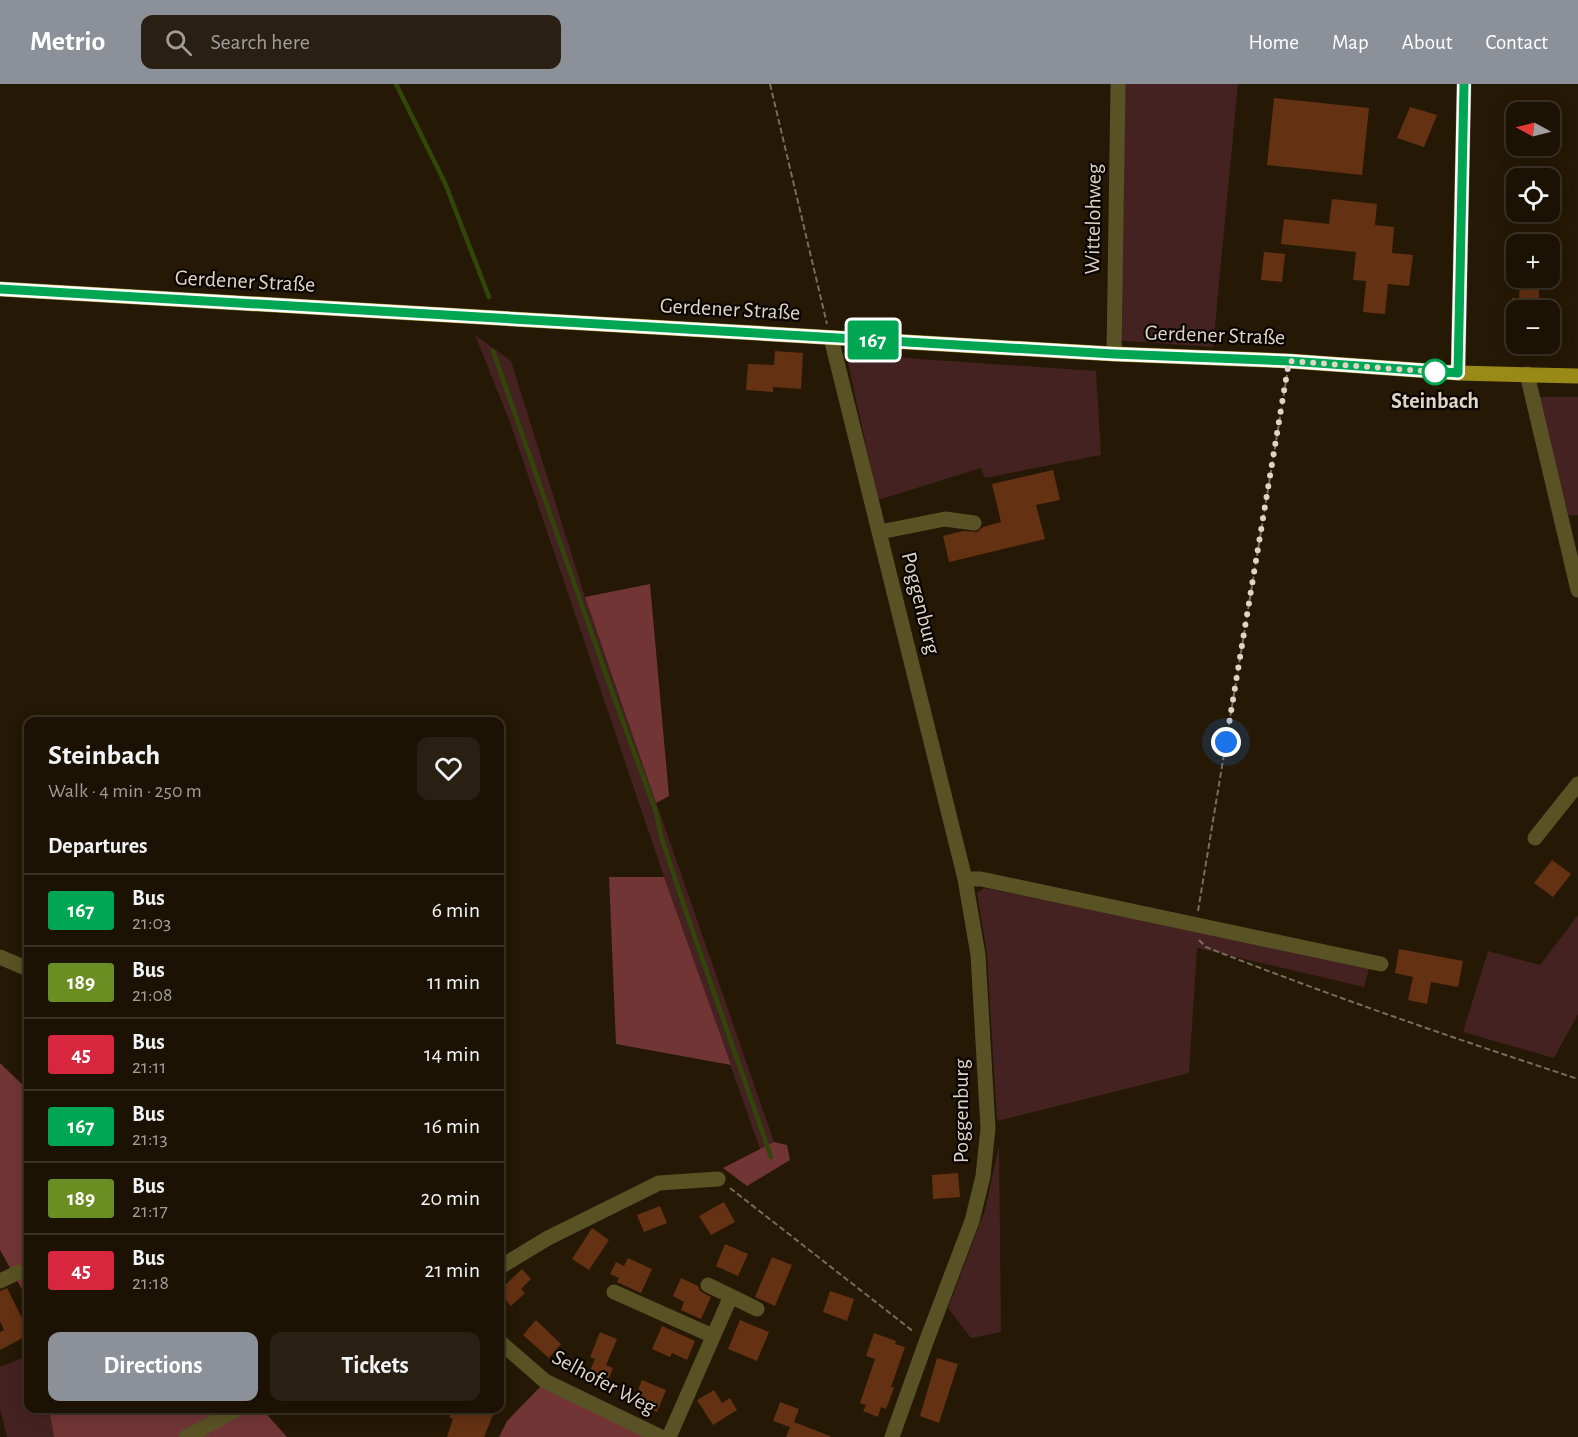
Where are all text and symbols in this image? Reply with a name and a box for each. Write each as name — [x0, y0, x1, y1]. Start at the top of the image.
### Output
search box — [141, 15, 561, 69]
icon: search — [162, 26, 195, 59]
text: Metrio — [30, 28, 105, 56]
text: Search here — [210, 31, 310, 53]
text: Home — [1248, 32, 1299, 53]
text: Map — [1332, 32, 1369, 53]
text: About — [1402, 32, 1452, 53]
text: Contact — [1485, 32, 1548, 53]
north arrow — [1506, 102, 1560, 156]
map controls — [1506, 102, 1560, 354]
street label: Wittelohweg — [1081, 163, 1105, 275]
button: locate — [1506, 168, 1560, 222]
button: + — [1506, 234, 1560, 288]
street label: Gerdener Straße — [174, 266, 316, 296]
street label: Gerdener Straße — [659, 294, 801, 324]
button: − — [1506, 300, 1560, 354]
line badge: 167 — [838, 320, 908, 360]
street label: Gerdener Straße — [1144, 322, 1286, 348]
text: 167 — [860, 330, 886, 351]
marker: Steinbach — [1422, 359, 1448, 385]
place label: Steinbach — [1391, 390, 1479, 412]
street label: Poggenburg — [898, 550, 944, 657]
your location — [1211, 727, 1241, 757]
button: heart — [417, 737, 480, 800]
text: Steinbach — [48, 742, 160, 770]
text: Walk · 4 min · 250 m — [48, 781, 202, 801]
text: Departures — [48, 835, 148, 857]
text: Bus — [132, 887, 165, 909]
text: 6 min — [432, 899, 480, 921]
text: 167 — [68, 900, 94, 921]
text: 21:03 — [132, 913, 171, 933]
text: Bus — [132, 959, 165, 981]
text: 11 min — [427, 971, 480, 993]
text: 189 — [67, 972, 95, 993]
text: 21:08 — [132, 985, 173, 1005]
text: Bus — [132, 1031, 165, 1053]
text: 14 min — [424, 1043, 480, 1065]
text: 45 — [71, 1044, 91, 1065]
text: 21:11 — [132, 1057, 166, 1077]
street label: Poggenburg — [950, 1059, 972, 1163]
text: Bus — [132, 1103, 165, 1125]
text: 16 min — [424, 1115, 480, 1137]
text: 167 — [68, 1116, 94, 1137]
text: 21:13 — [132, 1129, 168, 1149]
text: Bus — [132, 1175, 165, 1197]
text: 20 min — [420, 1187, 480, 1209]
text: 189 — [67, 1188, 95, 1209]
text: 21:17 — [132, 1201, 168, 1221]
text: Bus — [132, 1247, 165, 1269]
text: 21 min — [425, 1259, 480, 1281]
text: 45 — [71, 1260, 91, 1281]
text: 21:18 — [132, 1273, 169, 1293]
button: Directions — [48, 1332, 258, 1401]
button: Tickets — [270, 1332, 480, 1401]
street label: Selhofer Weg — [549, 1346, 660, 1419]

